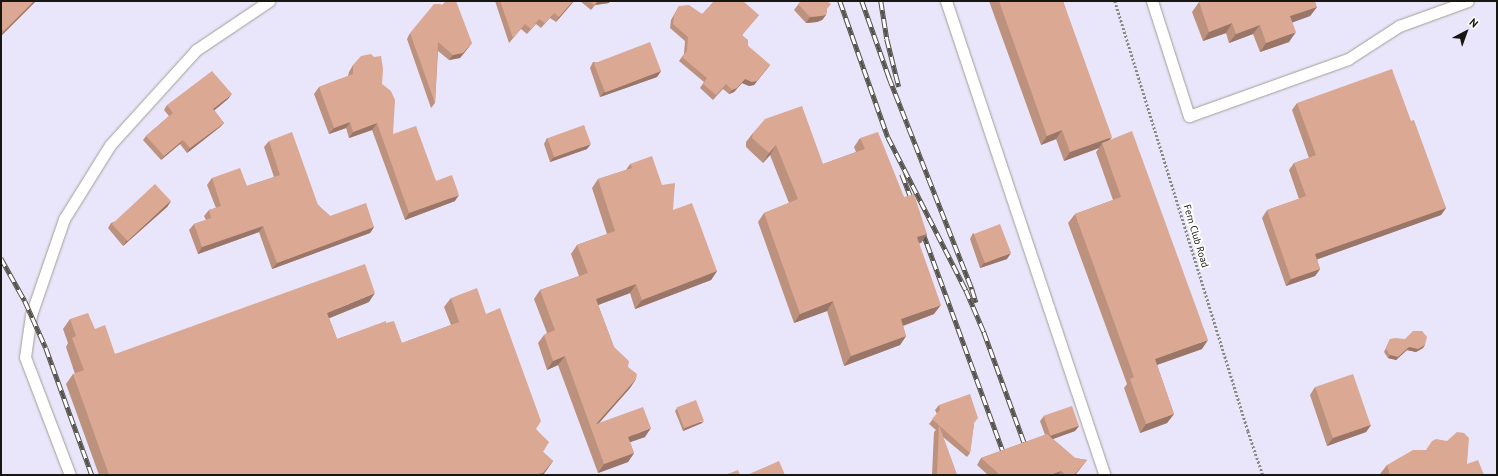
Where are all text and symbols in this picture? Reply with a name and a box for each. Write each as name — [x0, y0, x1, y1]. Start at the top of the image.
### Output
north arrow — [1446, 12, 1486, 52]
text: N — [1467, 15, 1481, 31]
street label: Fern Club Road — [1181, 203, 1211, 269]

